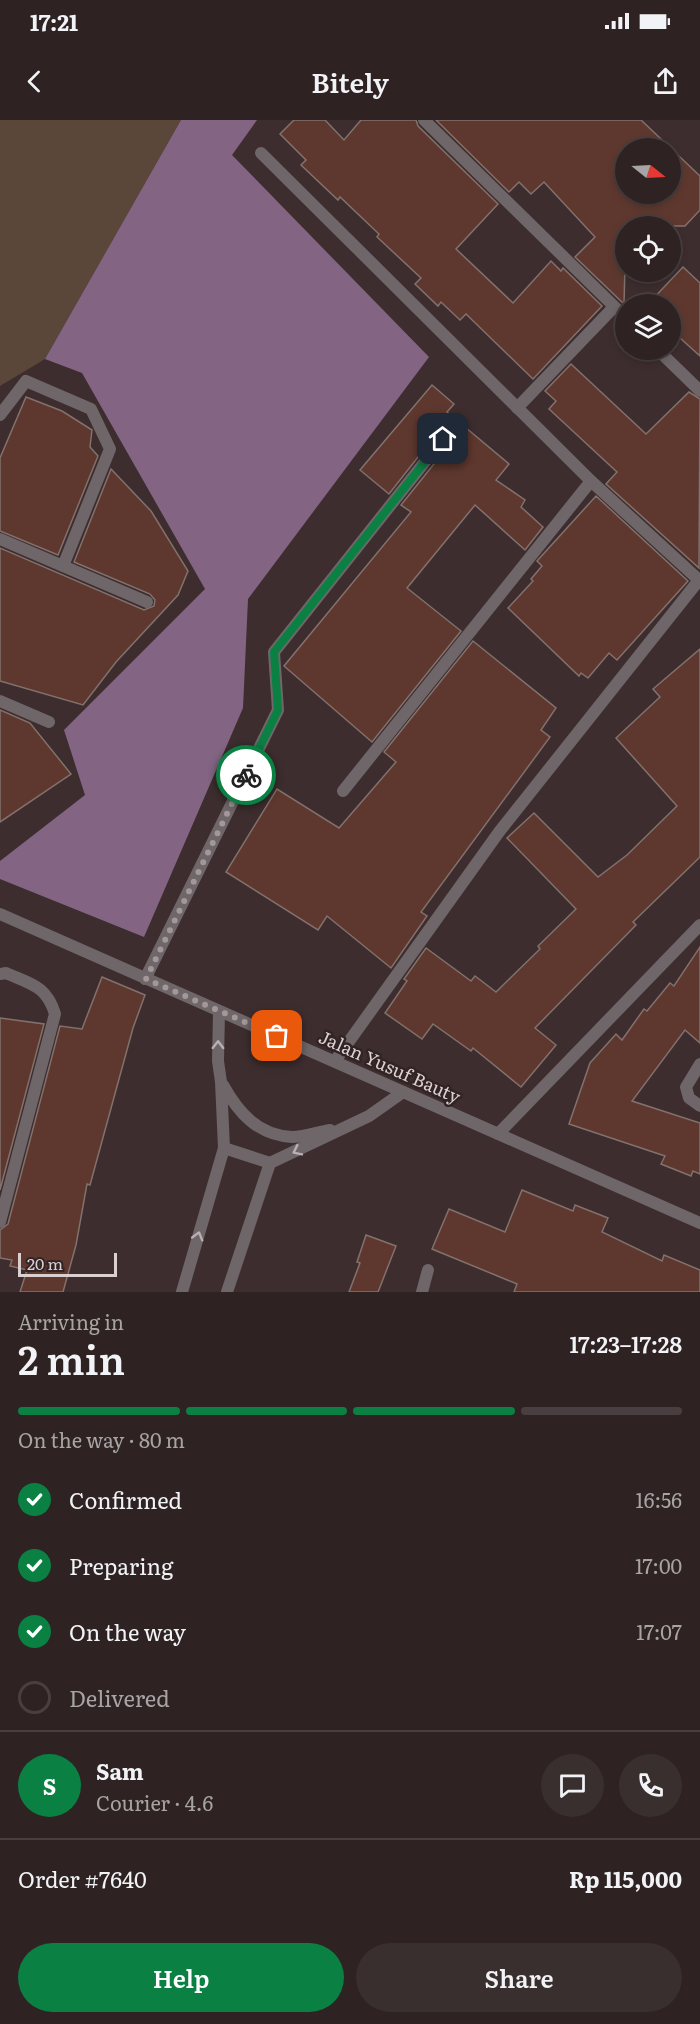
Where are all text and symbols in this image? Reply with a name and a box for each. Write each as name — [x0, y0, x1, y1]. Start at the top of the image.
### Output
text: 17:21 — [30, 5, 78, 38]
text: Bitely — [311, 61, 389, 101]
icon: back — [18, 65, 51, 98]
icon: share — [649, 65, 682, 98]
north arrow — [615, 138, 681, 204]
map controls — [615, 138, 681, 360]
button: locate — [615, 216, 681, 282]
button: layers — [615, 294, 681, 360]
pin — [417, 413, 468, 464]
icon: home — [426, 422, 459, 455]
courier — [216, 745, 276, 805]
icon: bike — [230, 759, 263, 792]
pin — [251, 1010, 302, 1061]
icon: bag — [260, 1019, 293, 1052]
street label: Jalan Yusuf Bauty — [315, 1023, 466, 1110]
one-way arrow — [212, 1040, 224, 1049]
one-way arrow — [292, 1143, 303, 1155]
one-way arrow — [191, 1231, 203, 1242]
scale bar — [18, 1250, 117, 1278]
text: 20 m — [27, 1251, 63, 1275]
text: Arriving in — [18, 1306, 124, 1336]
text: 17:23–17:28 — [570, 1327, 682, 1360]
text: 2 min — [18, 1329, 125, 1387]
text: On the way · 80 m — [18, 1424, 185, 1454]
icon: check — [18, 1483, 51, 1516]
text: Confirmed — [69, 1483, 182, 1516]
text: 16:56 — [636, 1484, 682, 1514]
icon: check — [18, 1549, 51, 1582]
text: Preparing — [69, 1549, 173, 1582]
text: 17:00 — [635, 1550, 682, 1580]
icon: check — [18, 1615, 51, 1648]
text: On the way — [69, 1615, 186, 1648]
text: 17:07 — [636, 1616, 682, 1646]
text: Delivered — [69, 1681, 170, 1714]
text: Sam — [96, 1754, 144, 1787]
button: chat — [541, 1754, 604, 1817]
button: phone — [619, 1754, 682, 1817]
text: S — [43, 1769, 56, 1802]
text: Courier · 4.6 — [96, 1787, 213, 1817]
text: Order #7640 — [18, 1862, 147, 1895]
text: Rp 115,000 — [569, 1862, 682, 1895]
button: Help — [18, 1943, 344, 2012]
button: Share — [356, 1943, 682, 2012]

